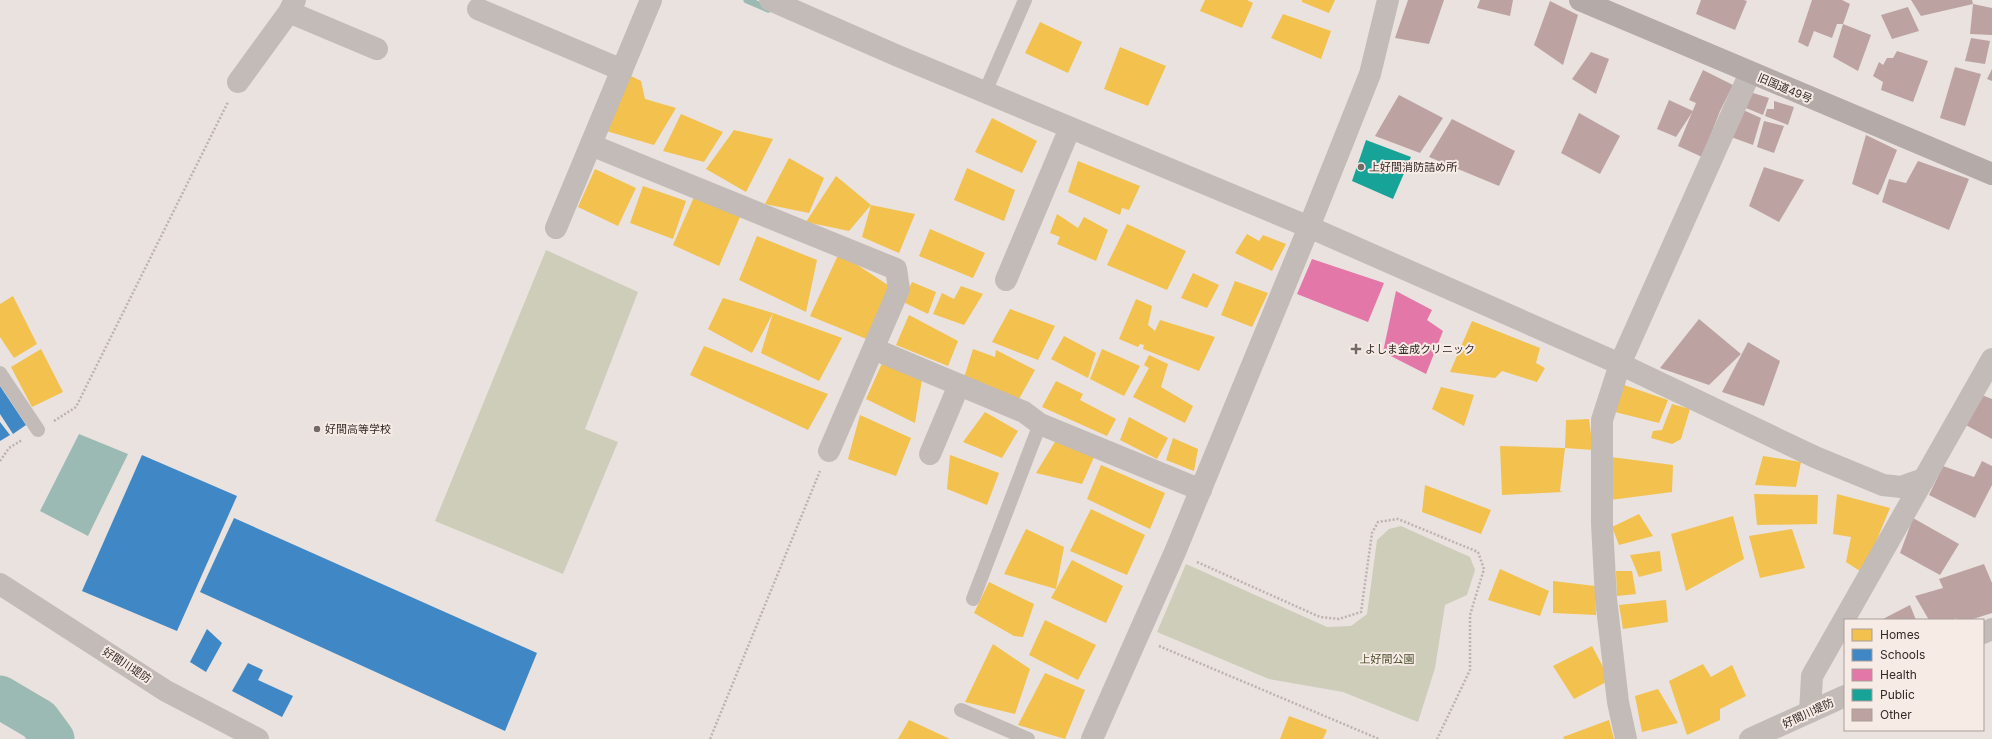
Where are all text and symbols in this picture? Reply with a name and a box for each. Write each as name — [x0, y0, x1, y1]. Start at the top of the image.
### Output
street label: 旧国道49号 — [1756, 70, 1814, 106]
place label: 上好間消防詰め所 — [1369, 160, 1458, 174]
marker: 上好間消防詰め所 — [1356, 162, 1366, 172]
place label: よしま金成クリニック — [1365, 342, 1475, 356]
marker: よしま金成クリニック — [1350, 343, 1362, 355]
place label: 好間高等学校 — [325, 422, 391, 436]
marker: 好間高等学校 — [312, 424, 322, 434]
legend — [1844, 619, 1984, 731]
text: Homes — [1880, 627, 1920, 642]
street label: 好間川堤防 — [100, 644, 154, 686]
text: Schools — [1880, 647, 1925, 662]
park label: 上好間公園 — [1360, 652, 1415, 666]
text: Health — [1880, 667, 1917, 682]
text: Public — [1880, 687, 1915, 702]
street label: 好間川堤防 — [1780, 695, 1836, 731]
text: Other — [1880, 707, 1912, 722]

